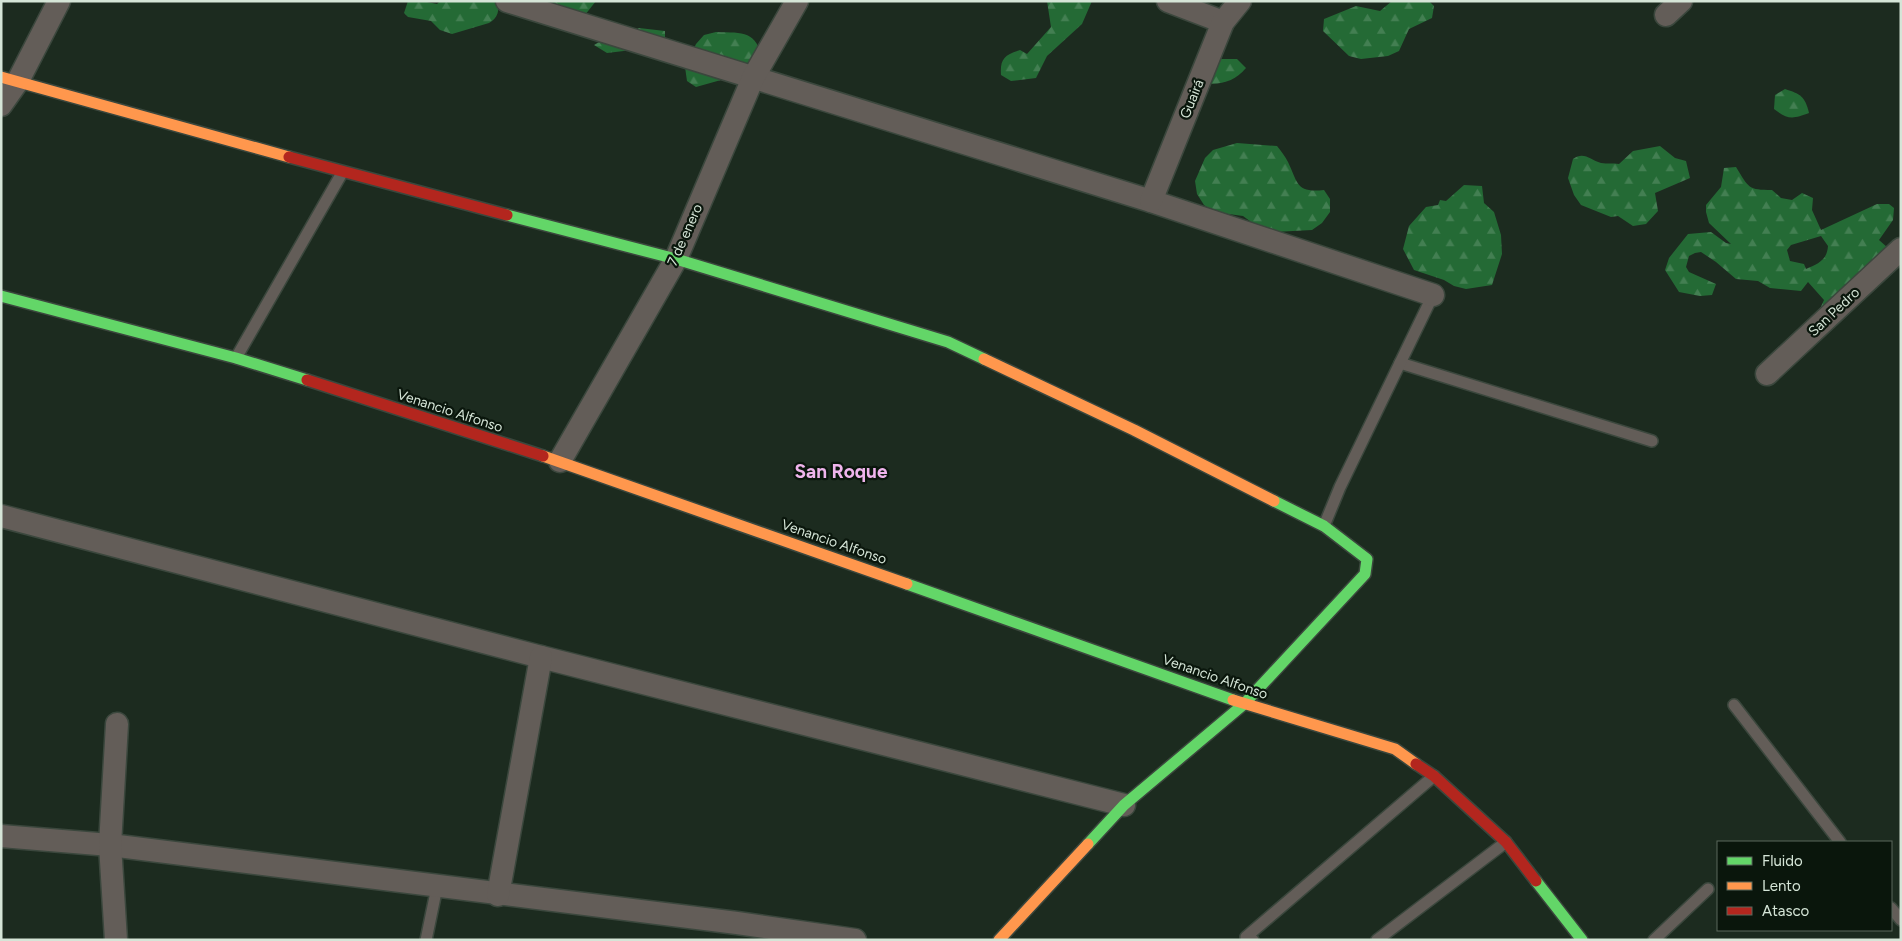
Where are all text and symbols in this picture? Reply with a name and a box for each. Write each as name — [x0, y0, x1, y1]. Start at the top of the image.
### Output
street label: Guairá — [1176, 77, 1208, 121]
street label: 7 de enero — [664, 201, 706, 269]
street label: San Pedro — [1805, 284, 1863, 340]
street label: Venancio Alfonso — [395, 386, 505, 436]
district label: San Roque — [795, 460, 888, 483]
street label: Venancio Alfonso — [779, 516, 889, 568]
street label: Venancio Alfonso — [1160, 651, 1270, 703]
legend — [1717, 841, 1892, 931]
text: Fluido — [1762, 852, 1803, 870]
text: Lento — [1762, 877, 1801, 895]
text: Atasco — [1762, 902, 1810, 920]

